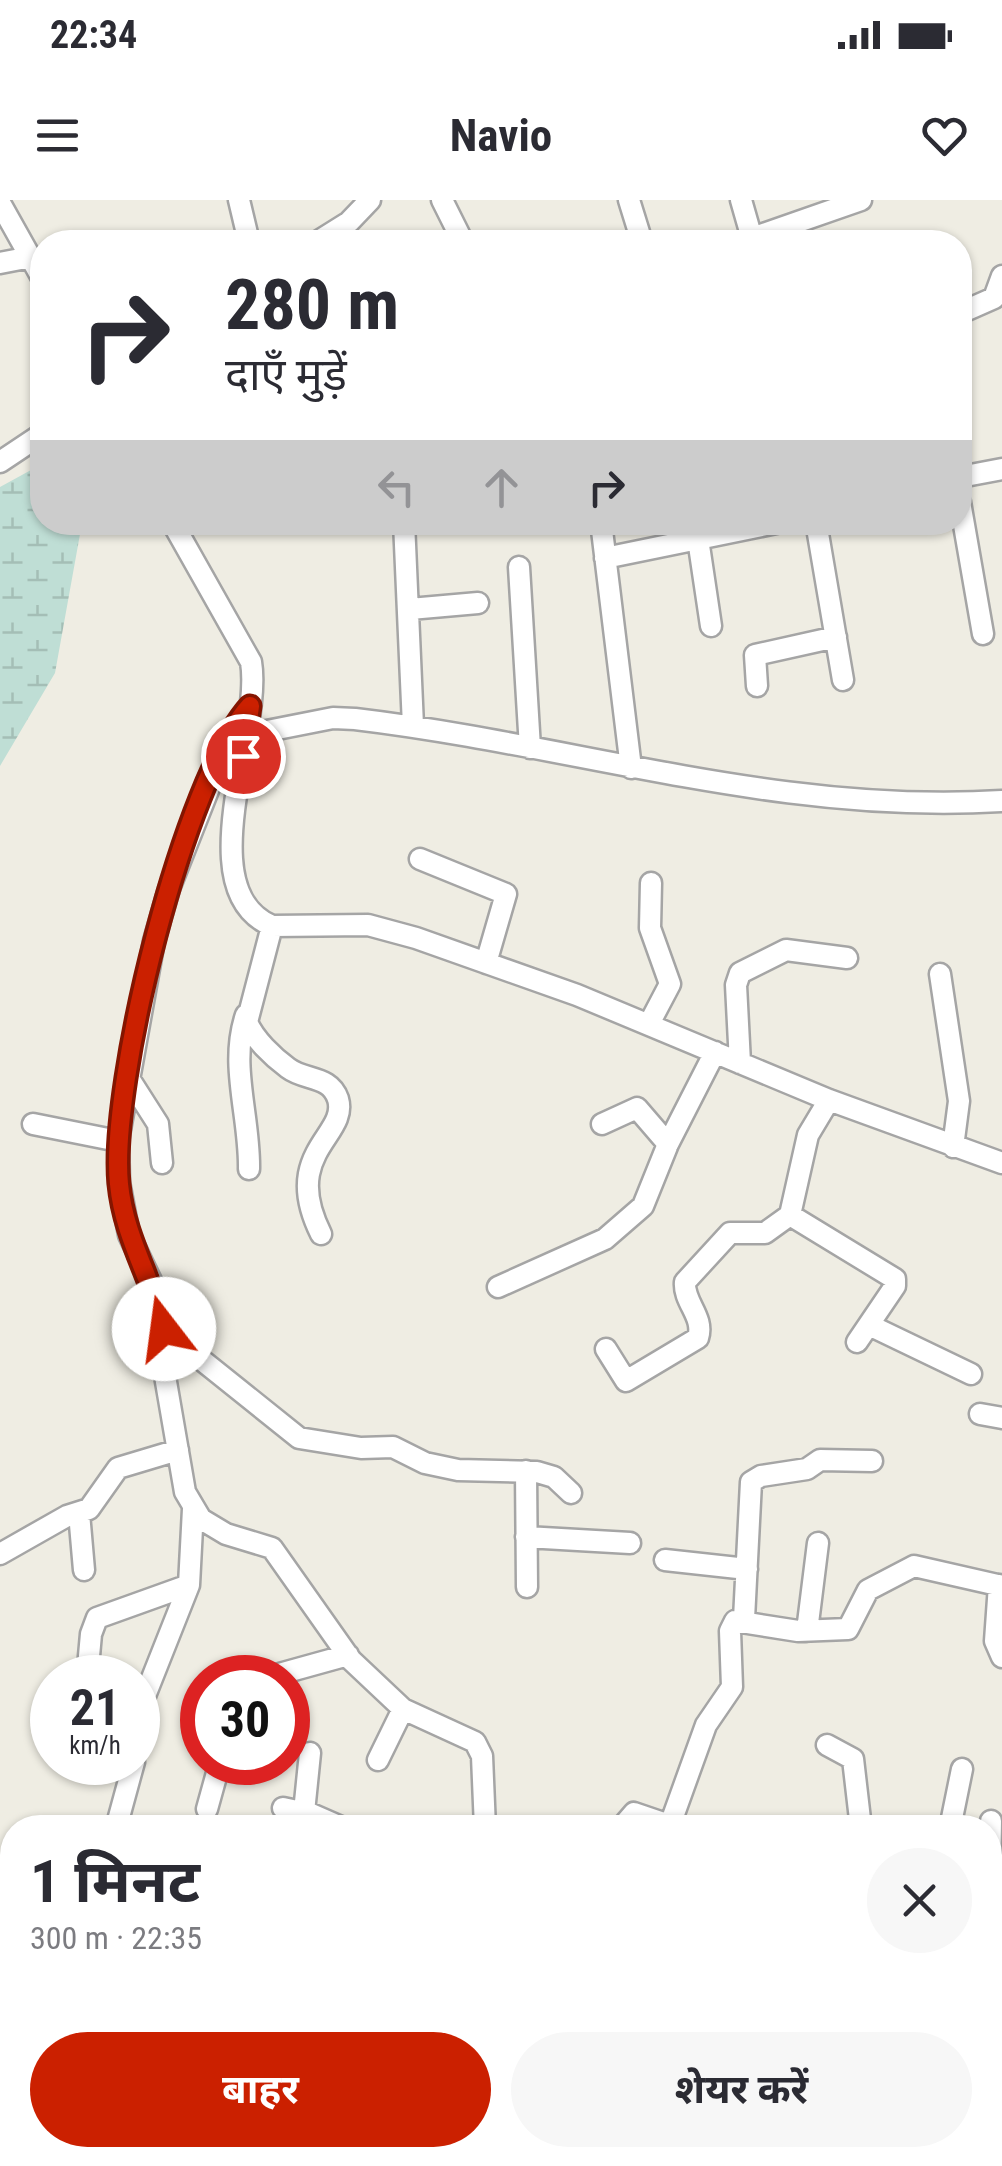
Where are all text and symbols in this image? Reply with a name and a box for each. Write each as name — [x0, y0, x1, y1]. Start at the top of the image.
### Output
text: 22:34 — [50, 13, 137, 57]
icon: menu — [30, 108, 85, 163]
icon: heart — [917, 108, 972, 163]
text: Navio — [450, 109, 552, 162]
text: 280 m — [225, 264, 399, 346]
icon: right — [60, 270, 190, 400]
text: दाएँ मुड़ें — [225, 348, 347, 401]
icon: left — [369, 460, 424, 515]
icon: ahead — [474, 460, 529, 515]
icon: right — [579, 460, 634, 515]
pin — [201, 714, 286, 799]
icon: arrive — [216, 729, 271, 784]
position arrow — [112, 1277, 216, 1381]
speed limit sign: 30 — [180, 1655, 310, 1785]
text: 21 — [70, 1679, 120, 1737]
text: km/h — [69, 1731, 121, 1760]
text: 1 मिनट — [30, 1846, 200, 1917]
button: close — [867, 1848, 972, 1953]
text: 300 m · 22:35 — [30, 1919, 202, 1957]
button: बाहर — [30, 2032, 491, 2147]
button: शेयर करें — [511, 2032, 972, 2147]

